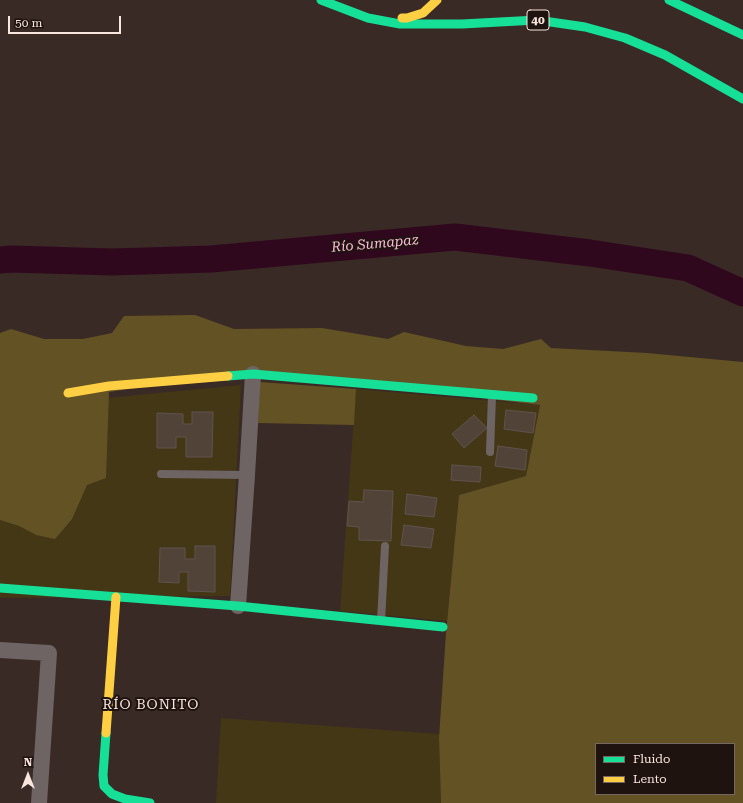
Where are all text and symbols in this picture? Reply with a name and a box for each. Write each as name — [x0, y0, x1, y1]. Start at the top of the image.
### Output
scale bar — [10, 8, 123, 34]
road number: 40 — [527, 10, 549, 30]
text: 50 m — [15, 16, 42, 30]
water label: Río Sumapaz — [331, 232, 419, 256]
district label: RÍO BONITO — [103, 697, 199, 713]
legend — [595, 743, 735, 795]
text: Fluido — [633, 752, 670, 766]
north arrow — [8, 755, 48, 795]
text: N — [24, 756, 32, 769]
text: Lento — [633, 772, 667, 786]

